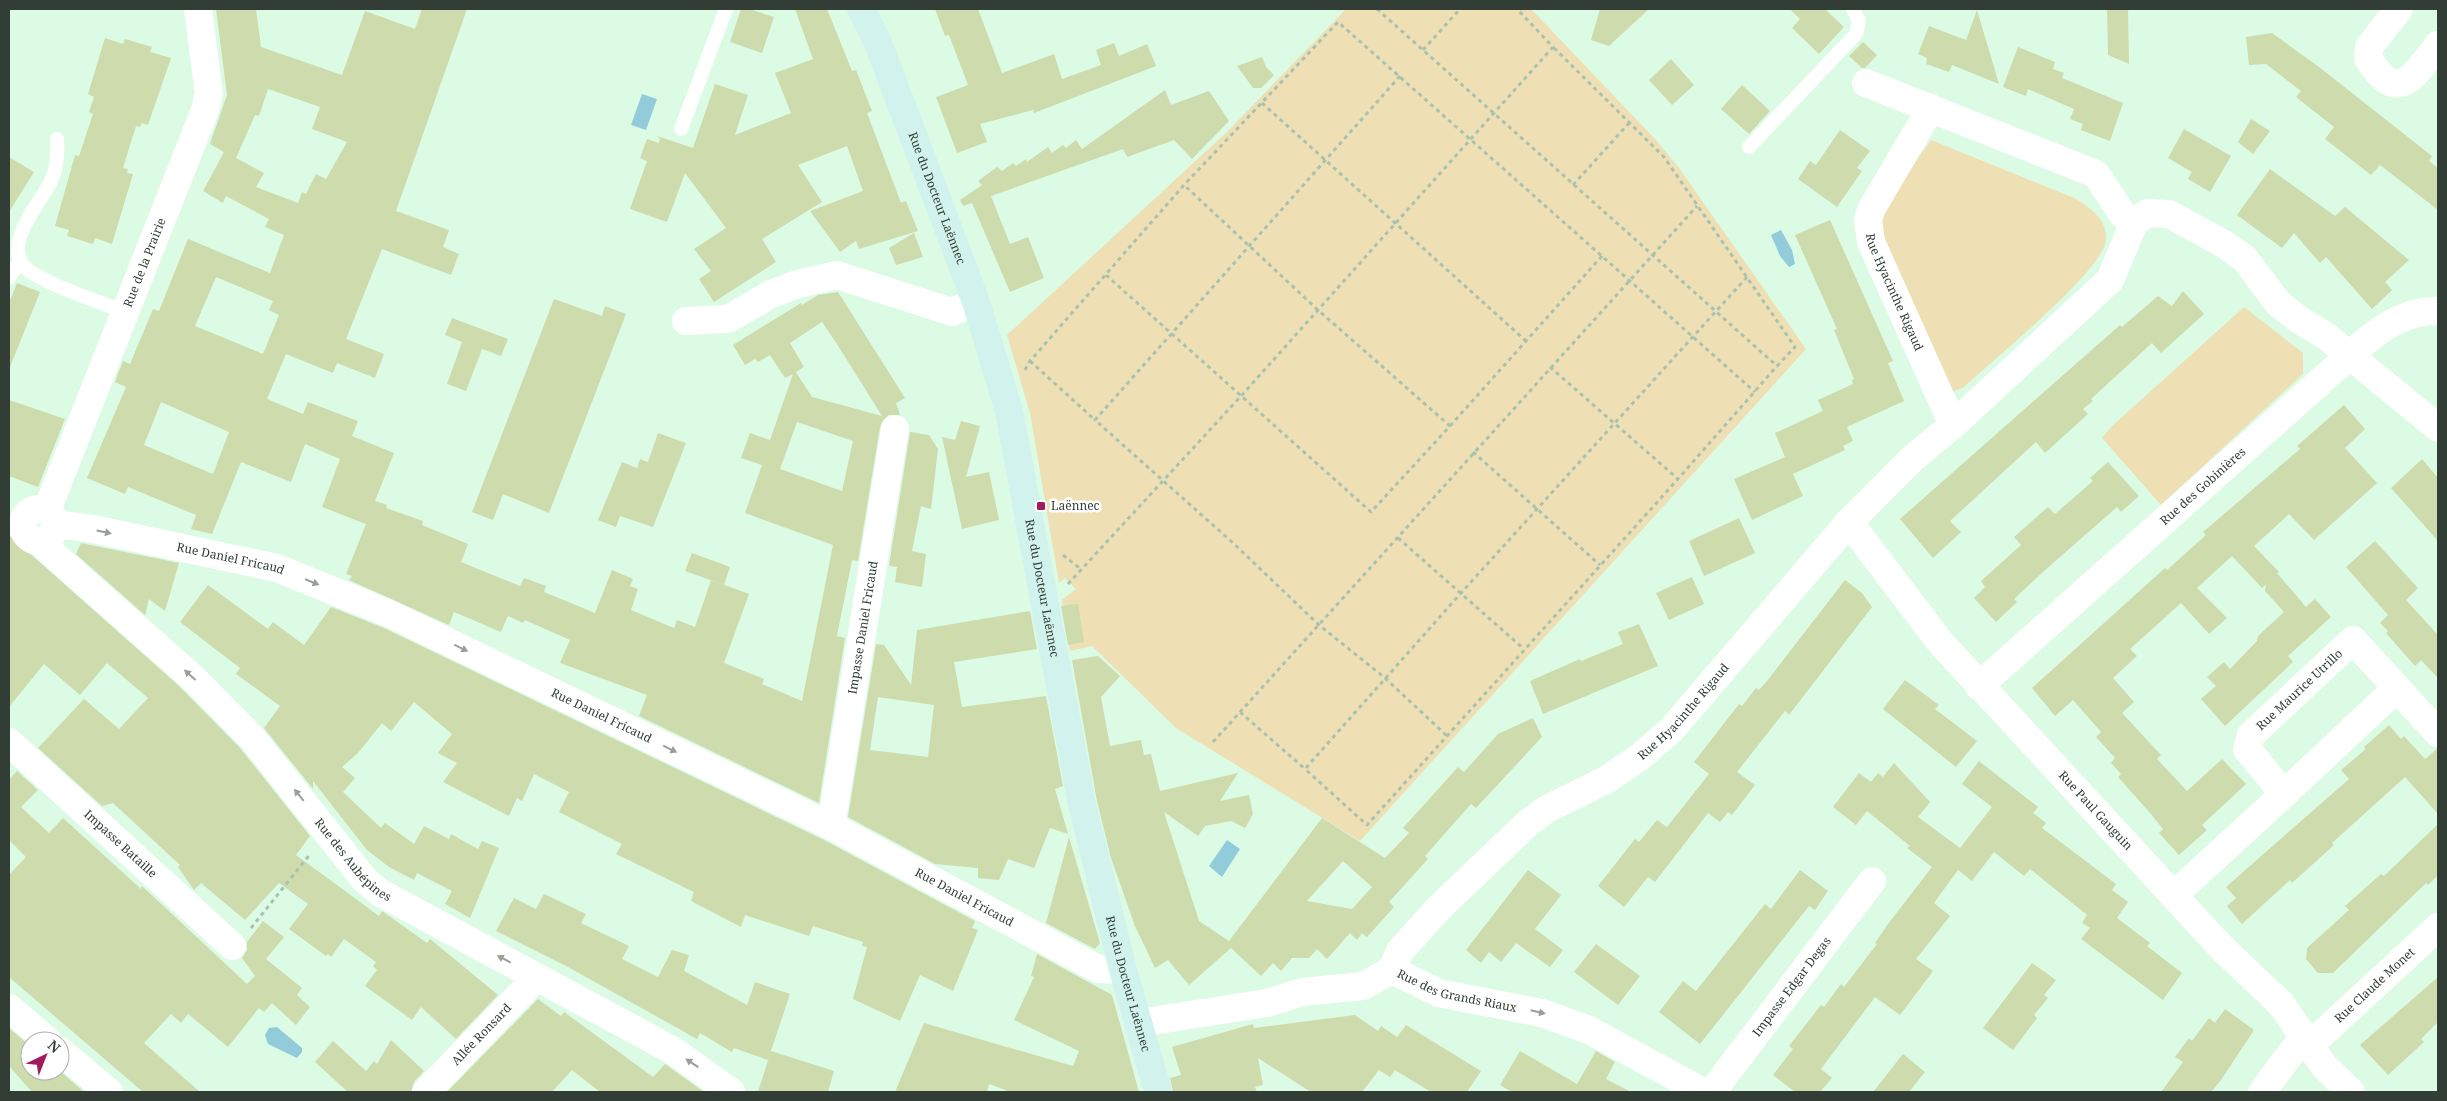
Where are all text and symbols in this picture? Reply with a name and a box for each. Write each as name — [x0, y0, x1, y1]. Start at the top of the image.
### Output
street label: Rue du Docteur Laënnec — [904, 129, 970, 267]
street label: Rue de la Prairie — [119, 215, 170, 310]
street label: Rue Hyacinthe Rigaud — [1862, 232, 1928, 354]
street label: Rue des Gobinières — [2156, 443, 2249, 529]
place label: Laënnec — [1051, 497, 1100, 514]
marker: Laënnec — [1035, 500, 1047, 512]
street label: Rue du Docteur Laënnec — [1021, 518, 1064, 659]
one-way arrow — [96, 528, 112, 536]
street label: Rue Daniel Fricaud — [175, 538, 288, 578]
street label: Impasse Daniel Fricaud — [843, 559, 882, 695]
one-way arrow — [305, 578, 320, 586]
one-way arrow — [454, 644, 468, 652]
street label: Rue Maurice Utrillo — [2252, 645, 2346, 734]
street label: Rue Hyacinthe Rigaud — [1634, 659, 1733, 763]
one-way arrow — [184, 669, 196, 681]
street label: Rue Daniel Fricaud — [549, 684, 655, 747]
one-way arrow — [663, 745, 677, 753]
street label: Rue Paul Gauguin — [2055, 767, 2137, 854]
one-way arrow — [293, 789, 304, 802]
street label: Impasse Bataille — [80, 806, 161, 881]
street label: Rue des Aubépines — [311, 814, 394, 905]
street label: Rue Daniel Fricaud — [912, 864, 1017, 931]
street label: Rue du Docteur Laënnec — [1102, 914, 1155, 1054]
street label: Impasse Edgar Degas — [1748, 933, 1835, 1040]
street label: Rue Claude Monet — [2330, 943, 2418, 1027]
one-way arrow — [496, 955, 511, 963]
street label: Rue des Grands Riaux — [1394, 965, 1518, 1016]
street label: Allée Ronsard — [447, 999, 515, 1069]
one-way arrow — [1531, 1008, 1546, 1016]
north arrow — [20, 1031, 70, 1081]
text: N — [44, 1035, 65, 1057]
one-way arrow — [685, 1058, 698, 1068]

